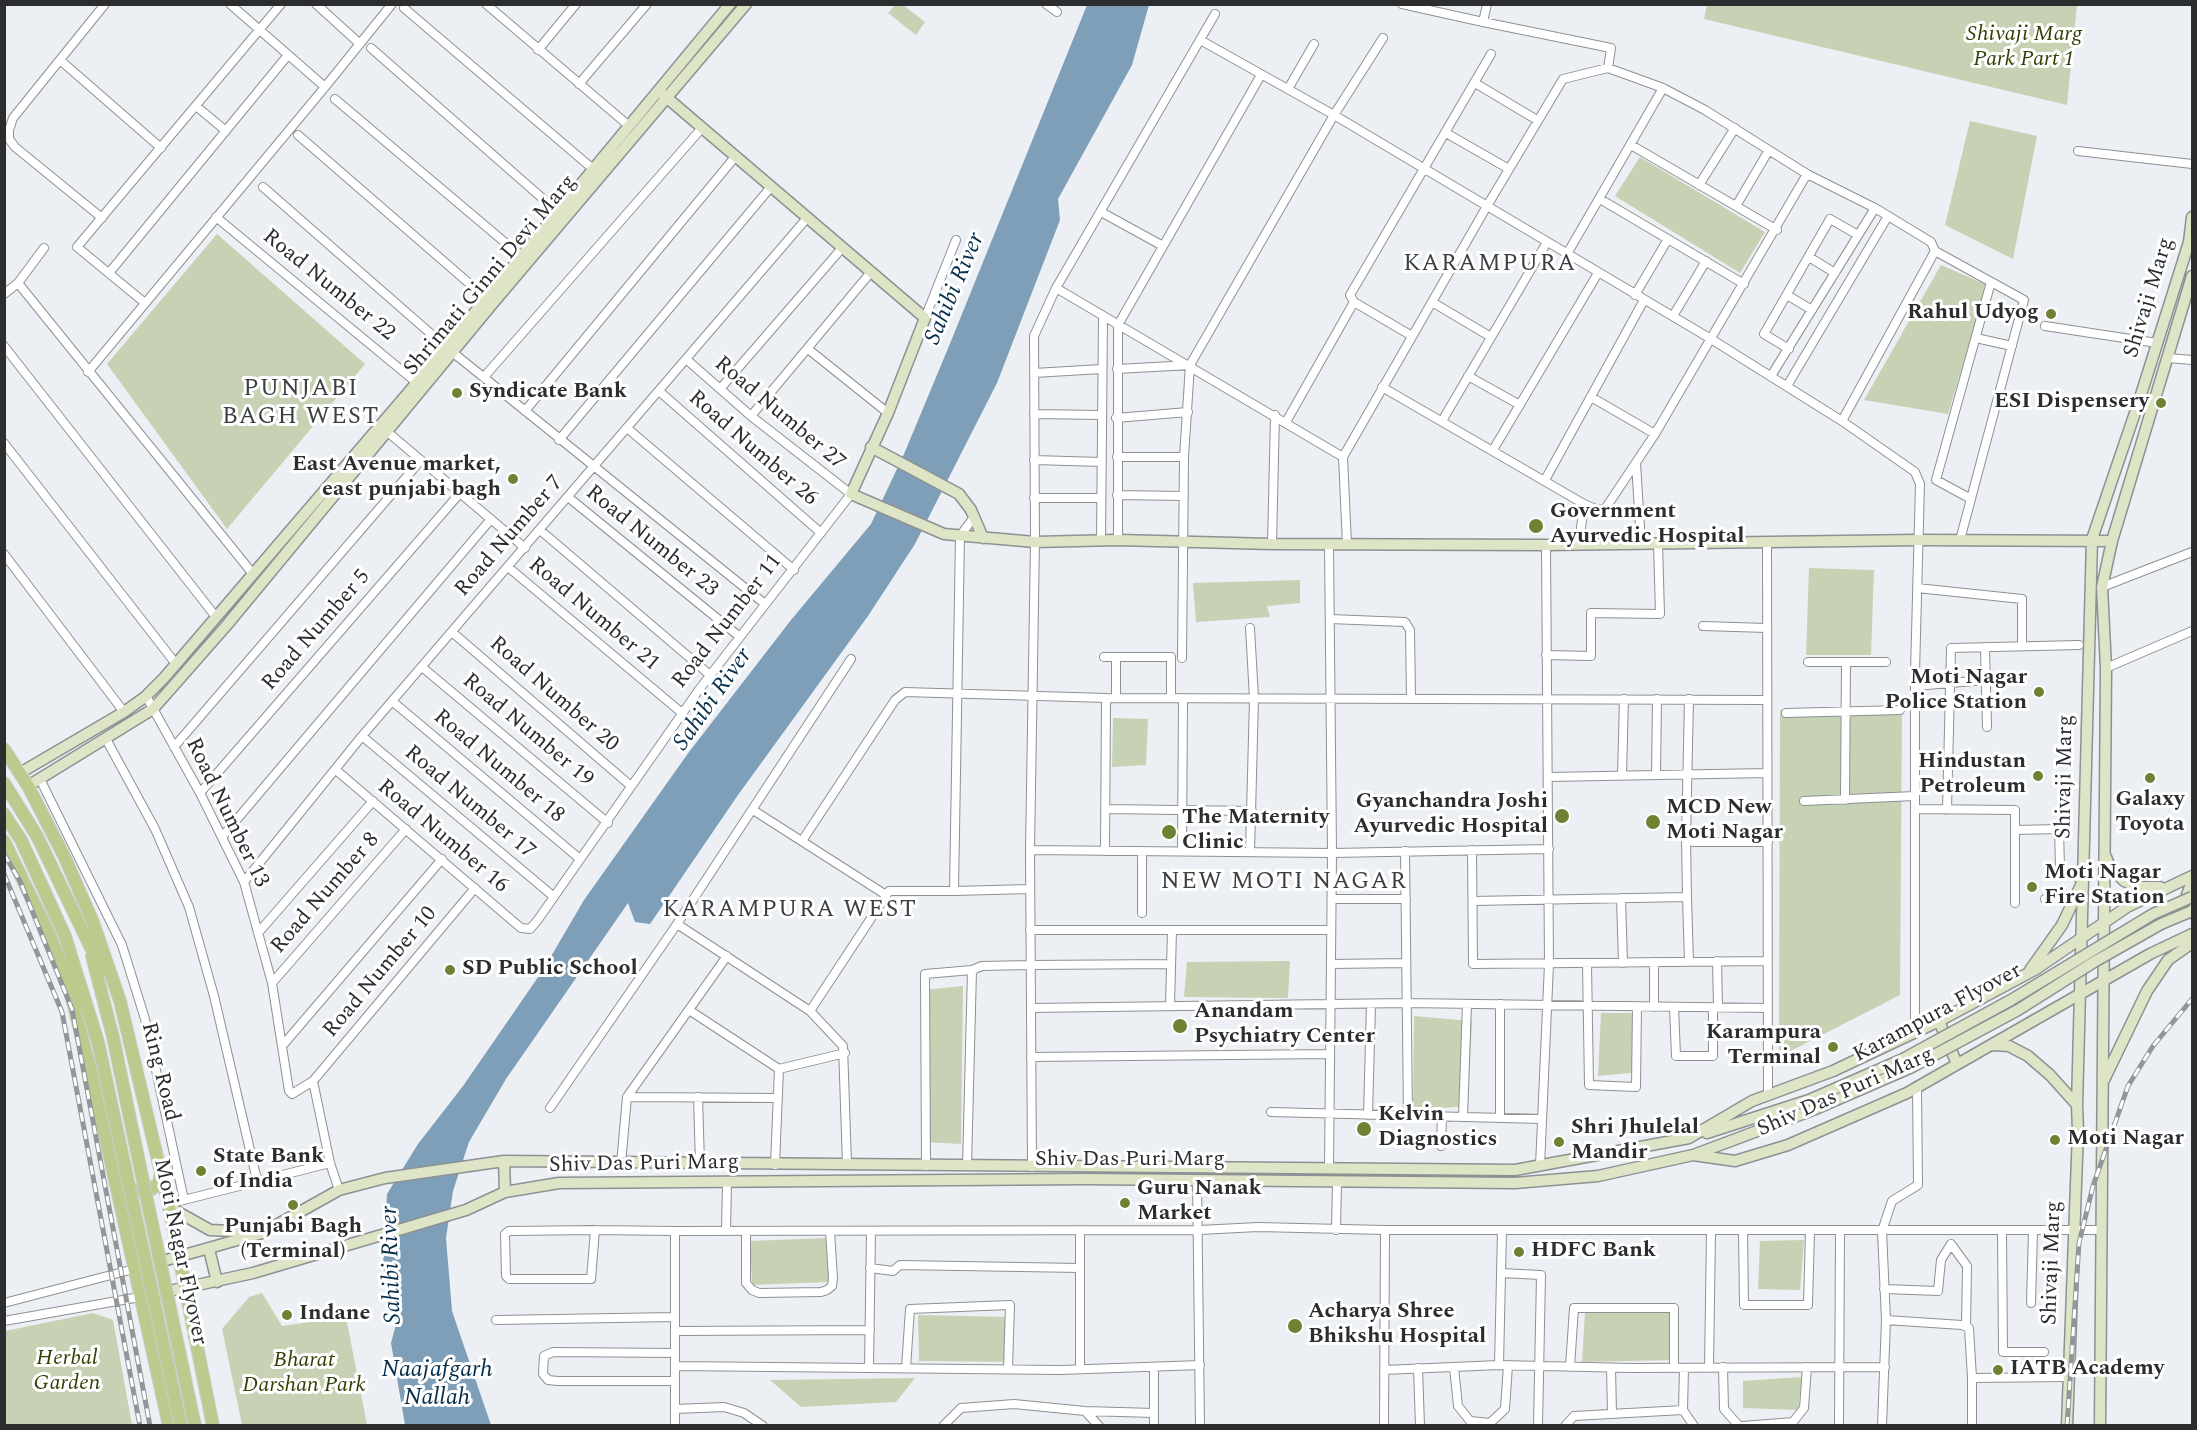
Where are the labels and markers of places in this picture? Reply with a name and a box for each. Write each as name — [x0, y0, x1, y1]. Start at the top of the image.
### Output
place label: Rahul Udyog — [1907, 301, 2039, 327]
marker: Rahul Udyog — [2044, 307, 2058, 321]
place label: Syndicate Bank — [469, 380, 627, 406]
marker: Syndicate Bank — [450, 386, 464, 400]
place label: ESI Dispensery — [1994, 390, 2149, 416]
marker: ESI Dispensery — [2154, 396, 2168, 410]
place label: East Avenue market, east punjabi bagh — [292, 453, 501, 505]
marker: East Avenue market, east punjabi bagh — [506, 472, 520, 486]
place label: Government Ayurvedic Hospital — [1550, 500, 1744, 552]
marker: Government Ayurvedic Hospital — [1527, 517, 1545, 535]
place label: Moti Nagar Police Station — [1885, 666, 2027, 718]
marker: Moti Nagar Police Station — [2032, 685, 2046, 699]
place label: Hindustan Petroleum — [1918, 750, 2026, 802]
marker: Hindustan Petroleum — [2031, 769, 2045, 783]
marker: Galaxy Toyota — [2143, 771, 2157, 785]
place label: Galaxy Toyota — [2115, 788, 2185, 840]
place label: Gyanchandra Joshi Ayurvedic Hospital — [1354, 790, 1548, 842]
place label: MCD New Moti Nagar — [1666, 796, 1783, 848]
place label: The Maternity Clinic — [1182, 806, 1329, 858]
marker: Gyanchandra Joshi Ayurvedic Hospital — [1553, 807, 1571, 825]
marker: MCD New Moti Nagar — [1644, 813, 1662, 831]
marker: The Maternity Clinic — [1160, 823, 1178, 841]
place label: Moti Nagar Fire Station — [2044, 861, 2165, 912]
marker: Moti Nagar Fire Station — [2025, 880, 2039, 894]
place label: SD Public School — [462, 957, 638, 983]
marker: SD Public School — [443, 963, 457, 977]
place label: Anandam Psychiatry Center — [1194, 1000, 1375, 1052]
marker: Anandam Psychiatry Center — [1171, 1017, 1189, 1035]
place label: Karampura Terminal — [1706, 1021, 1821, 1072]
marker: Karampura Terminal — [1826, 1040, 1840, 1054]
place label: Kelvin Diagnostics — [1378, 1103, 1497, 1154]
place label: Shri Jhulelal Mandir — [1571, 1116, 1699, 1168]
marker: Kelvin Diagnostics — [1355, 1120, 1373, 1138]
place label: Moti Nagar — [2067, 1127, 2184, 1153]
marker: Moti Nagar — [2048, 1133, 2062, 1147]
marker: Shri Jhulelal Mandir — [1552, 1135, 1566, 1149]
place label: State Bank of India — [213, 1145, 324, 1196]
marker: State Bank of India — [194, 1164, 208, 1178]
place label: Guru Nanak Market — [1137, 1177, 1262, 1228]
marker: Guru Nanak Market — [1118, 1196, 1132, 1210]
marker: Punjabi Bagh (Terminal) — [286, 1198, 300, 1212]
place label: Punjabi Bagh (Terminal) — [224, 1215, 362, 1266]
place label: HDFC Bank — [1531, 1239, 1656, 1265]
marker: HDFC Bank — [1512, 1245, 1526, 1259]
place label: Acharya Shree Bhikshu Hospital — [1308, 1300, 1486, 1352]
place label: Indane — [299, 1302, 370, 1328]
marker: Indane — [280, 1308, 294, 1322]
marker: Acharya Shree Bhikshu Hospital — [1286, 1317, 1304, 1335]
place label: IATB Academy — [2010, 1357, 2164, 1383]
marker: IATB Academy — [1991, 1363, 2005, 1377]

